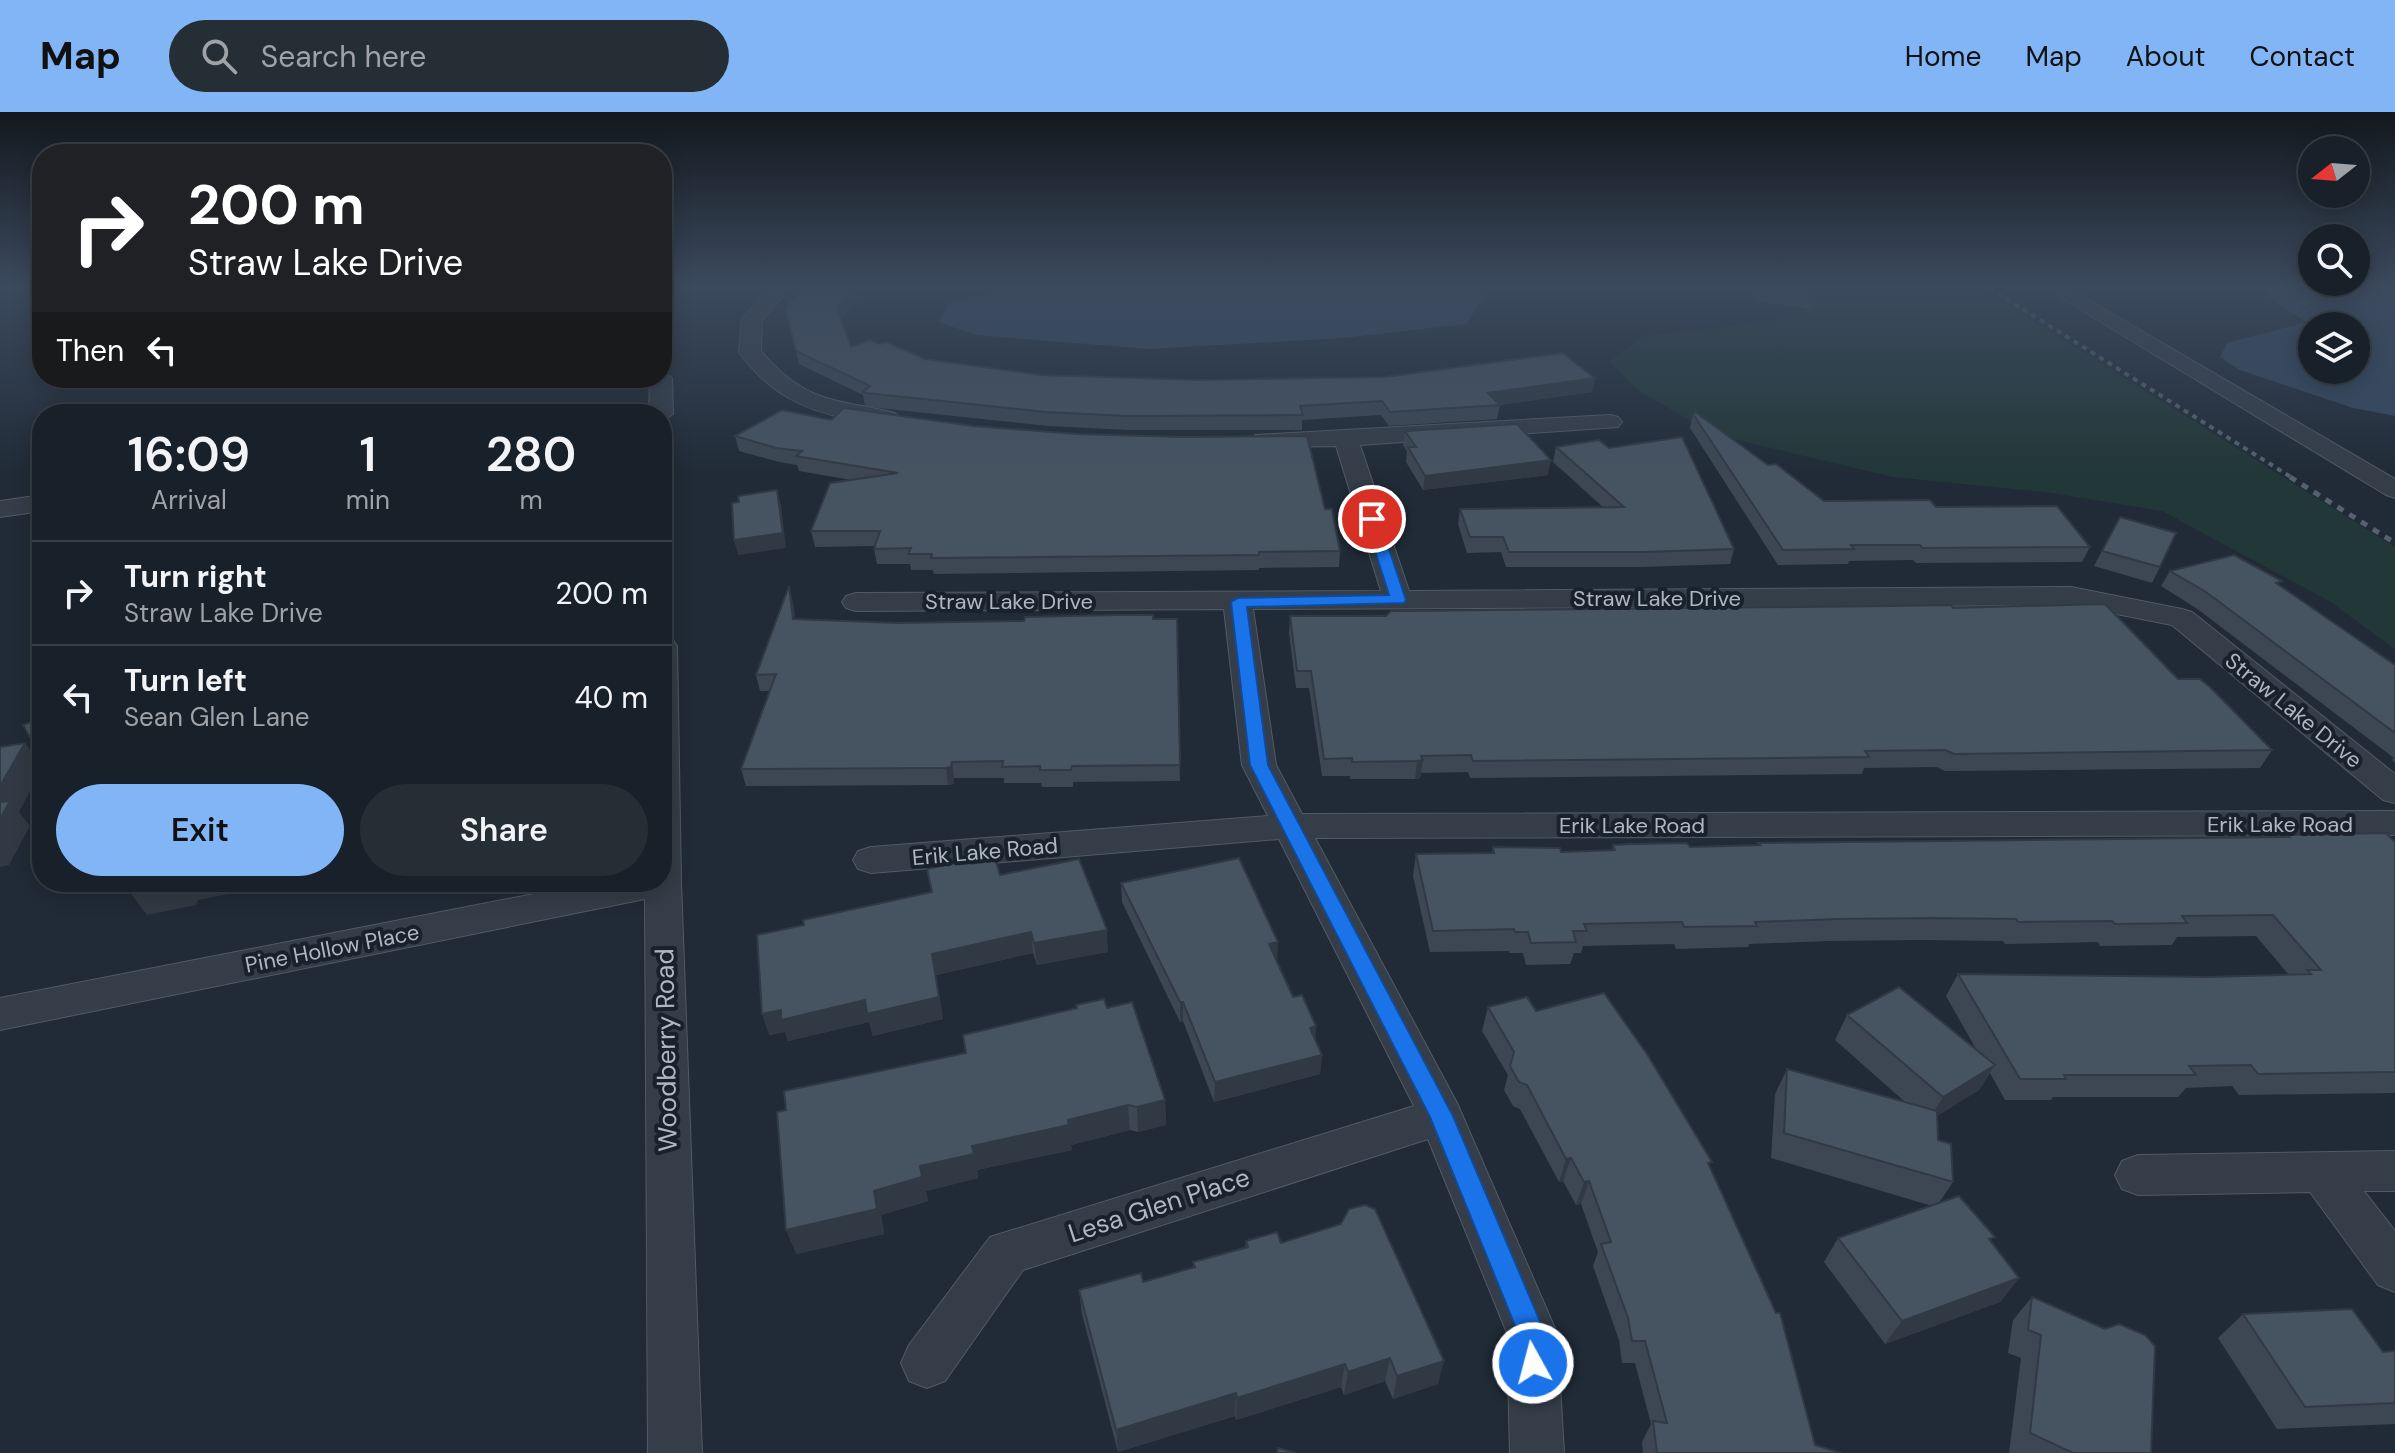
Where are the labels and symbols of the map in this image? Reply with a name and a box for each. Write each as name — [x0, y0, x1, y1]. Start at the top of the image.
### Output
north arrow — [2298, 136, 2370, 208]
pin — [1338, 485, 1406, 553]
street label: Straw Lake Drive — [1573, 584, 1741, 613]
street label: Straw Lake Drive — [925, 587, 1093, 616]
street label: Straw Lake Drive — [2219, 646, 2368, 775]
street label: Erik Lake Road — [2207, 810, 2353, 839]
street label: Erik Lake Road — [1559, 811, 1705, 840]
street label: Erik Lake Road — [911, 831, 1059, 872]
street label: Pine Hollow Place — [243, 917, 422, 980]
street label: Woodberry Road — [647, 948, 685, 1152]
street label: Lesa Glen Place — [1064, 1160, 1254, 1250]
position arrow — [1491, 1321, 1575, 1405]

